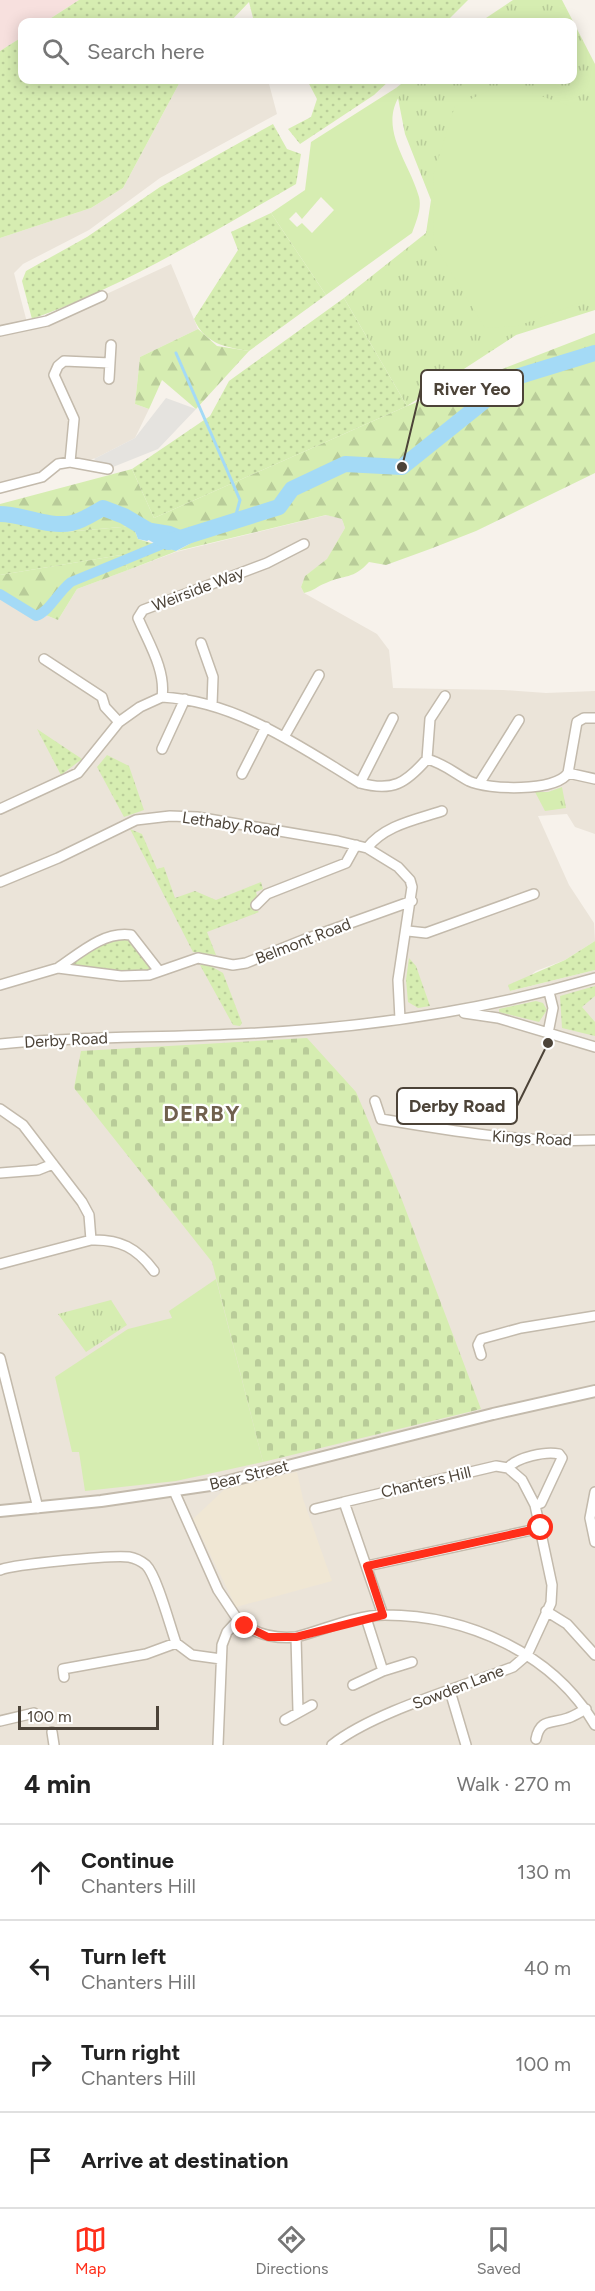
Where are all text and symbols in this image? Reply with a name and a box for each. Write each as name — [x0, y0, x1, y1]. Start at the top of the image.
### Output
search box — [18, 18, 577, 84]
icon: search — [39, 35, 72, 68]
text: Search here — [87, 38, 205, 65]
callout: River Yeo — [421, 370, 523, 406]
text: River Yeo — [433, 378, 511, 400]
street label: Weirside Way — [149, 563, 247, 615]
street label: Lethaby Road — [181, 808, 281, 840]
street label: Belmont Road — [253, 914, 353, 968]
street label: Derby Road — [24, 1028, 108, 1052]
callout: Derby Road — [397, 1088, 517, 1124]
text: Derby Road — [409, 1095, 505, 1117]
district label: DERBY — [163, 1100, 241, 1127]
street label: Kings Road — [492, 1126, 572, 1150]
street label: Bear Street — [207, 1456, 291, 1494]
street label: Chanters Hill — [379, 1462, 473, 1502]
route start — [527, 1514, 553, 1540]
route end — [231, 1612, 257, 1638]
street label: Sowden Lane — [410, 1661, 507, 1713]
scale bar — [18, 1703, 159, 1730]
text: 100 m — [27, 1707, 72, 1726]
text: 4 min — [24, 1768, 91, 1800]
text: Walk · 270 m — [457, 1772, 571, 1796]
text: Continue — [81, 1847, 174, 1874]
icon: ahead — [24, 1856, 57, 1889]
text: 130 m — [517, 1860, 571, 1884]
text: Chanters Hill — [81, 1874, 196, 1898]
text: Turn left — [81, 1943, 167, 1970]
icon: left — [24, 1952, 57, 1985]
text: 40 m — [524, 1956, 571, 1980]
text: Chanters Hill — [81, 1970, 196, 1994]
text: Turn right — [81, 2039, 180, 2066]
icon: right — [24, 2048, 57, 2081]
text: 100 m — [515, 2052, 571, 2076]
text: Chanters Hill — [81, 2066, 196, 2090]
icon: arrive — [24, 2144, 57, 2177]
text: Arrive at destination — [81, 2147, 289, 2174]
tab: Map — [74, 2223, 107, 2278]
tab: Directions — [255, 2223, 328, 2278]
tab: Saved — [477, 2223, 521, 2278]

